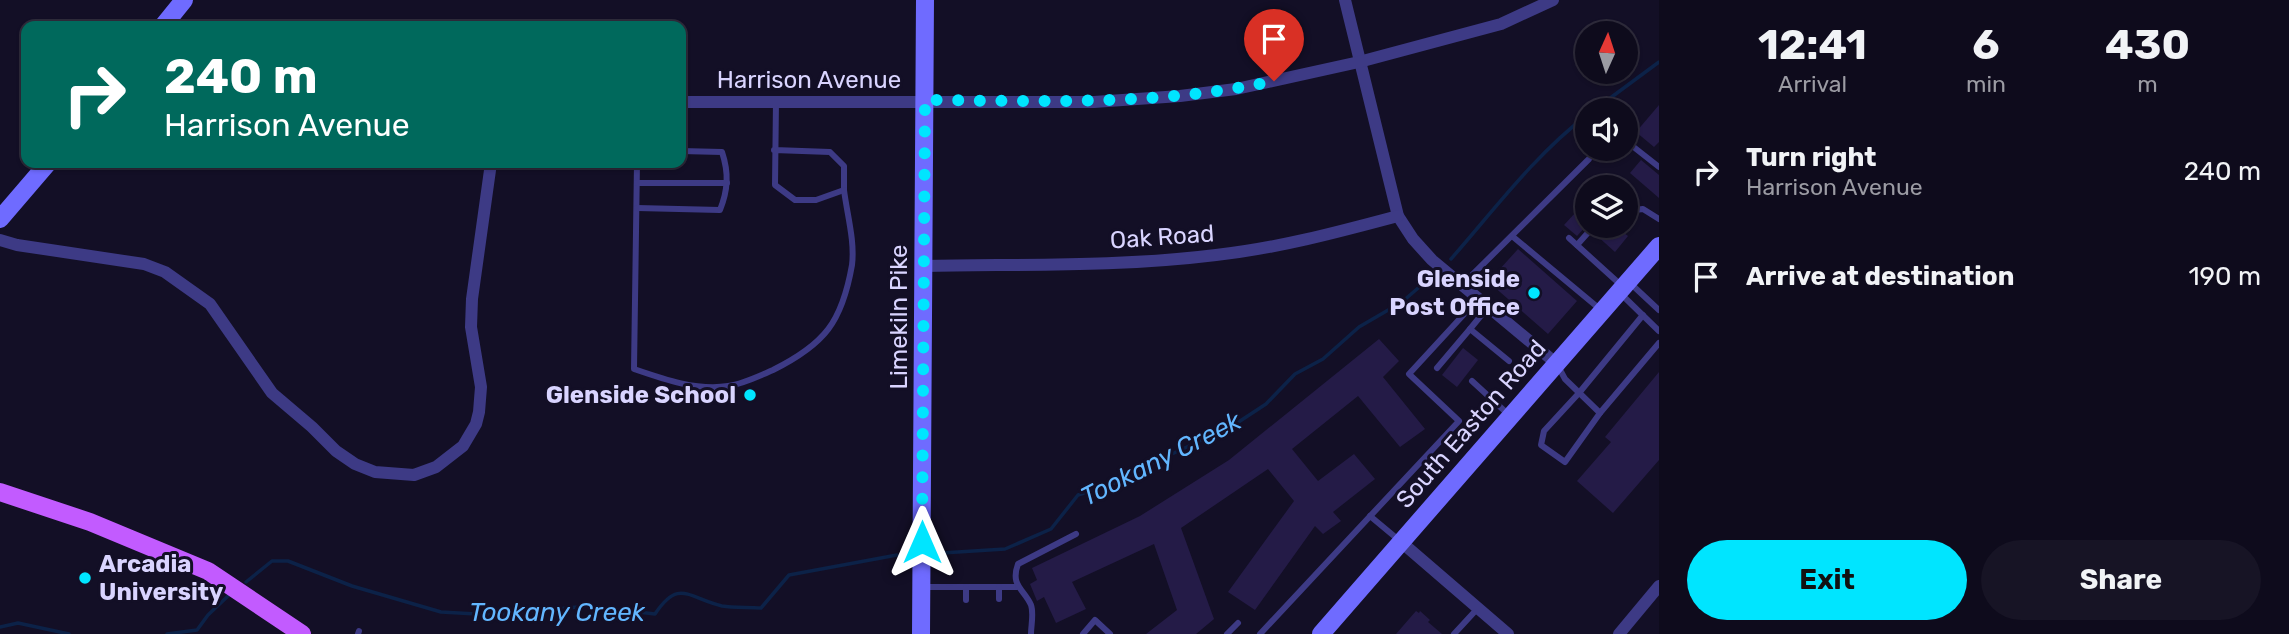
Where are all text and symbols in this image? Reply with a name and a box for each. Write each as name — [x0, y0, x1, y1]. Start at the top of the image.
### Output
pin — [1244, 9, 1304, 81]
icon: arrive — [1255, 20, 1293, 58]
text: 12:41 — [1758, 20, 1867, 70]
text: 6 — [1972, 20, 2000, 70]
text: 430 — [2105, 20, 2190, 70]
north arrow — [1575, 21, 1638, 84]
map controls — [1575, 21, 1638, 238]
text: 240 m — [164, 47, 318, 105]
icon: right — [49, 49, 140, 140]
street label: Harrison Avenue — [717, 66, 901, 94]
text: Arrival — [1778, 70, 1847, 98]
text: min — [1966, 70, 2006, 98]
text: m — [2137, 70, 2158, 98]
button: sound — [1575, 98, 1638, 161]
text: Harrison Avenue — [164, 106, 410, 144]
text: Turn right — [1746, 142, 1876, 173]
icon: right — [1687, 153, 1725, 191]
text: 240 m — [2184, 156, 2261, 187]
text: Harrison Avenue — [1746, 173, 1923, 201]
button: layers — [1575, 175, 1638, 238]
street label: Oak Road — [1109, 219, 1215, 255]
street label: Limekiln Pike — [885, 245, 913, 390]
icon: arrive — [1687, 258, 1725, 296]
text: Arrive at destination — [1746, 261, 2014, 292]
text: 190 m — [2188, 261, 2261, 292]
place label: Glenside Post Office — [1389, 265, 1520, 321]
marker: Glenside Post Office — [1526, 285, 1542, 301]
street label: South Easton Road — [1390, 334, 1552, 514]
place label: Glenside School — [546, 381, 736, 409]
marker: Glenside School — [742, 387, 758, 403]
water label: Tookany Creek — [1076, 405, 1247, 513]
position arrow — [885, 505, 959, 579]
button: Exit — [1687, 540, 1967, 620]
button: Share — [1981, 540, 2261, 620]
place label: Arcadia University — [99, 550, 223, 606]
marker: Arcadia University — [77, 570, 93, 586]
water label: Tookany Creek — [469, 597, 646, 628]

